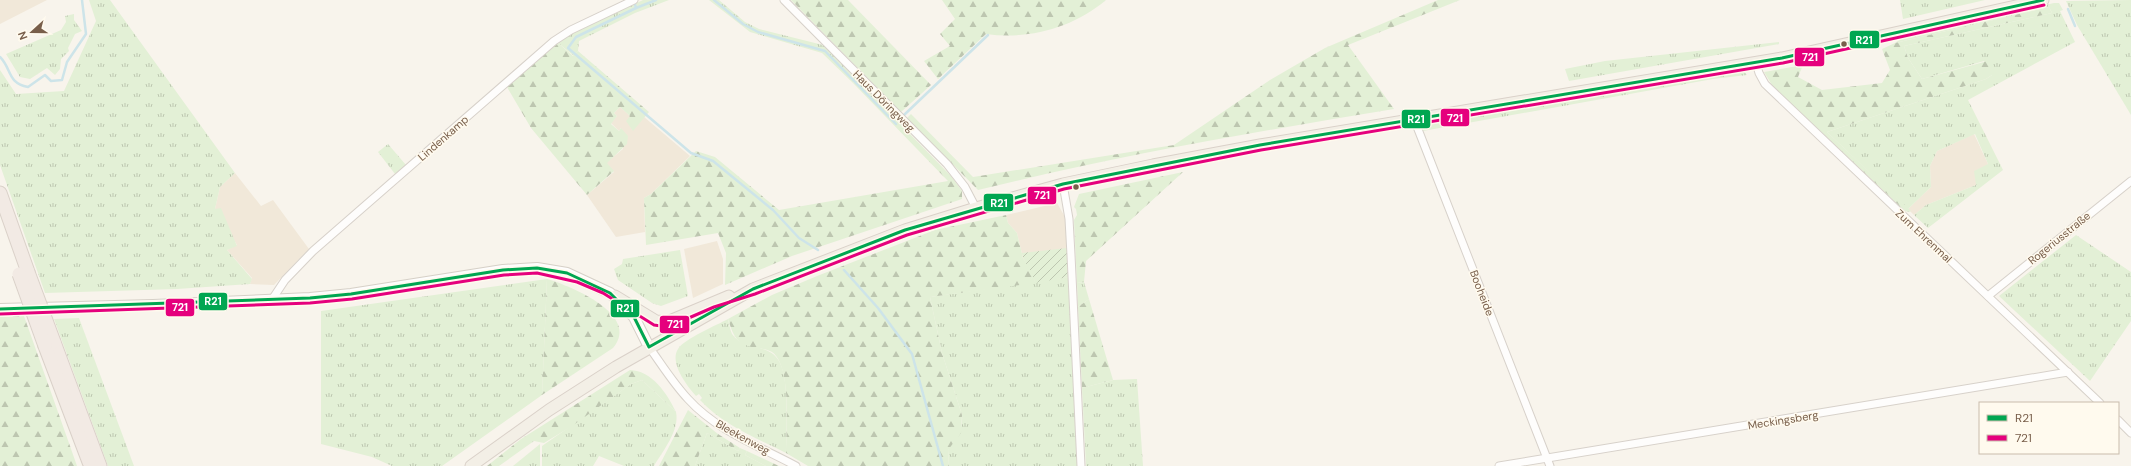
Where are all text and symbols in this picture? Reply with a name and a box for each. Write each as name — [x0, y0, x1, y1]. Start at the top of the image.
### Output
north arrow — [12, 12, 52, 52]
text: N — [15, 29, 31, 42]
line badge: R21 — [1849, 30, 1880, 49]
text: R21 — [1855, 33, 1873, 47]
unlabelled marker — [1839, 39, 1849, 49]
line badge: 721 — [1794, 47, 1825, 67]
text: 721 — [1802, 50, 1818, 64]
street label: Haus Döringweg — [850, 67, 918, 135]
line badge: 721 — [1440, 108, 1470, 127]
line badge: R21 — [1401, 109, 1431, 129]
text: 721 — [1447, 111, 1463, 125]
street label: Lindenkamp — [415, 112, 471, 164]
text: R21 — [1407, 112, 1425, 126]
unlabelled marker — [1071, 182, 1081, 192]
line badge: 721 — [1027, 186, 1057, 205]
text: 721 — [1034, 188, 1050, 202]
line badge: R21 — [983, 193, 1014, 212]
text: R21 — [990, 196, 1008, 210]
street label: Zum Ehrenmal — [1893, 206, 1955, 266]
street label: Rogeriusstraße — [2025, 209, 2093, 267]
street label: Booheide — [1467, 268, 1497, 318]
line badge: R21 — [198, 292, 228, 311]
text: R21 — [204, 294, 222, 308]
line badge: 721 — [165, 298, 195, 317]
line badge: R21 — [610, 299, 640, 318]
text: 721 — [172, 300, 188, 314]
text: R21 — [616, 301, 634, 315]
line badge: 721 — [659, 315, 690, 334]
text: 721 — [667, 317, 683, 331]
legend — [1979, 402, 2119, 454]
street label: Meckingsberg — [1747, 408, 1819, 432]
text: R21 — [2015, 410, 2033, 426]
street label: Bleekenweg — [713, 416, 773, 458]
text: 721 — [2015, 430, 2032, 446]

